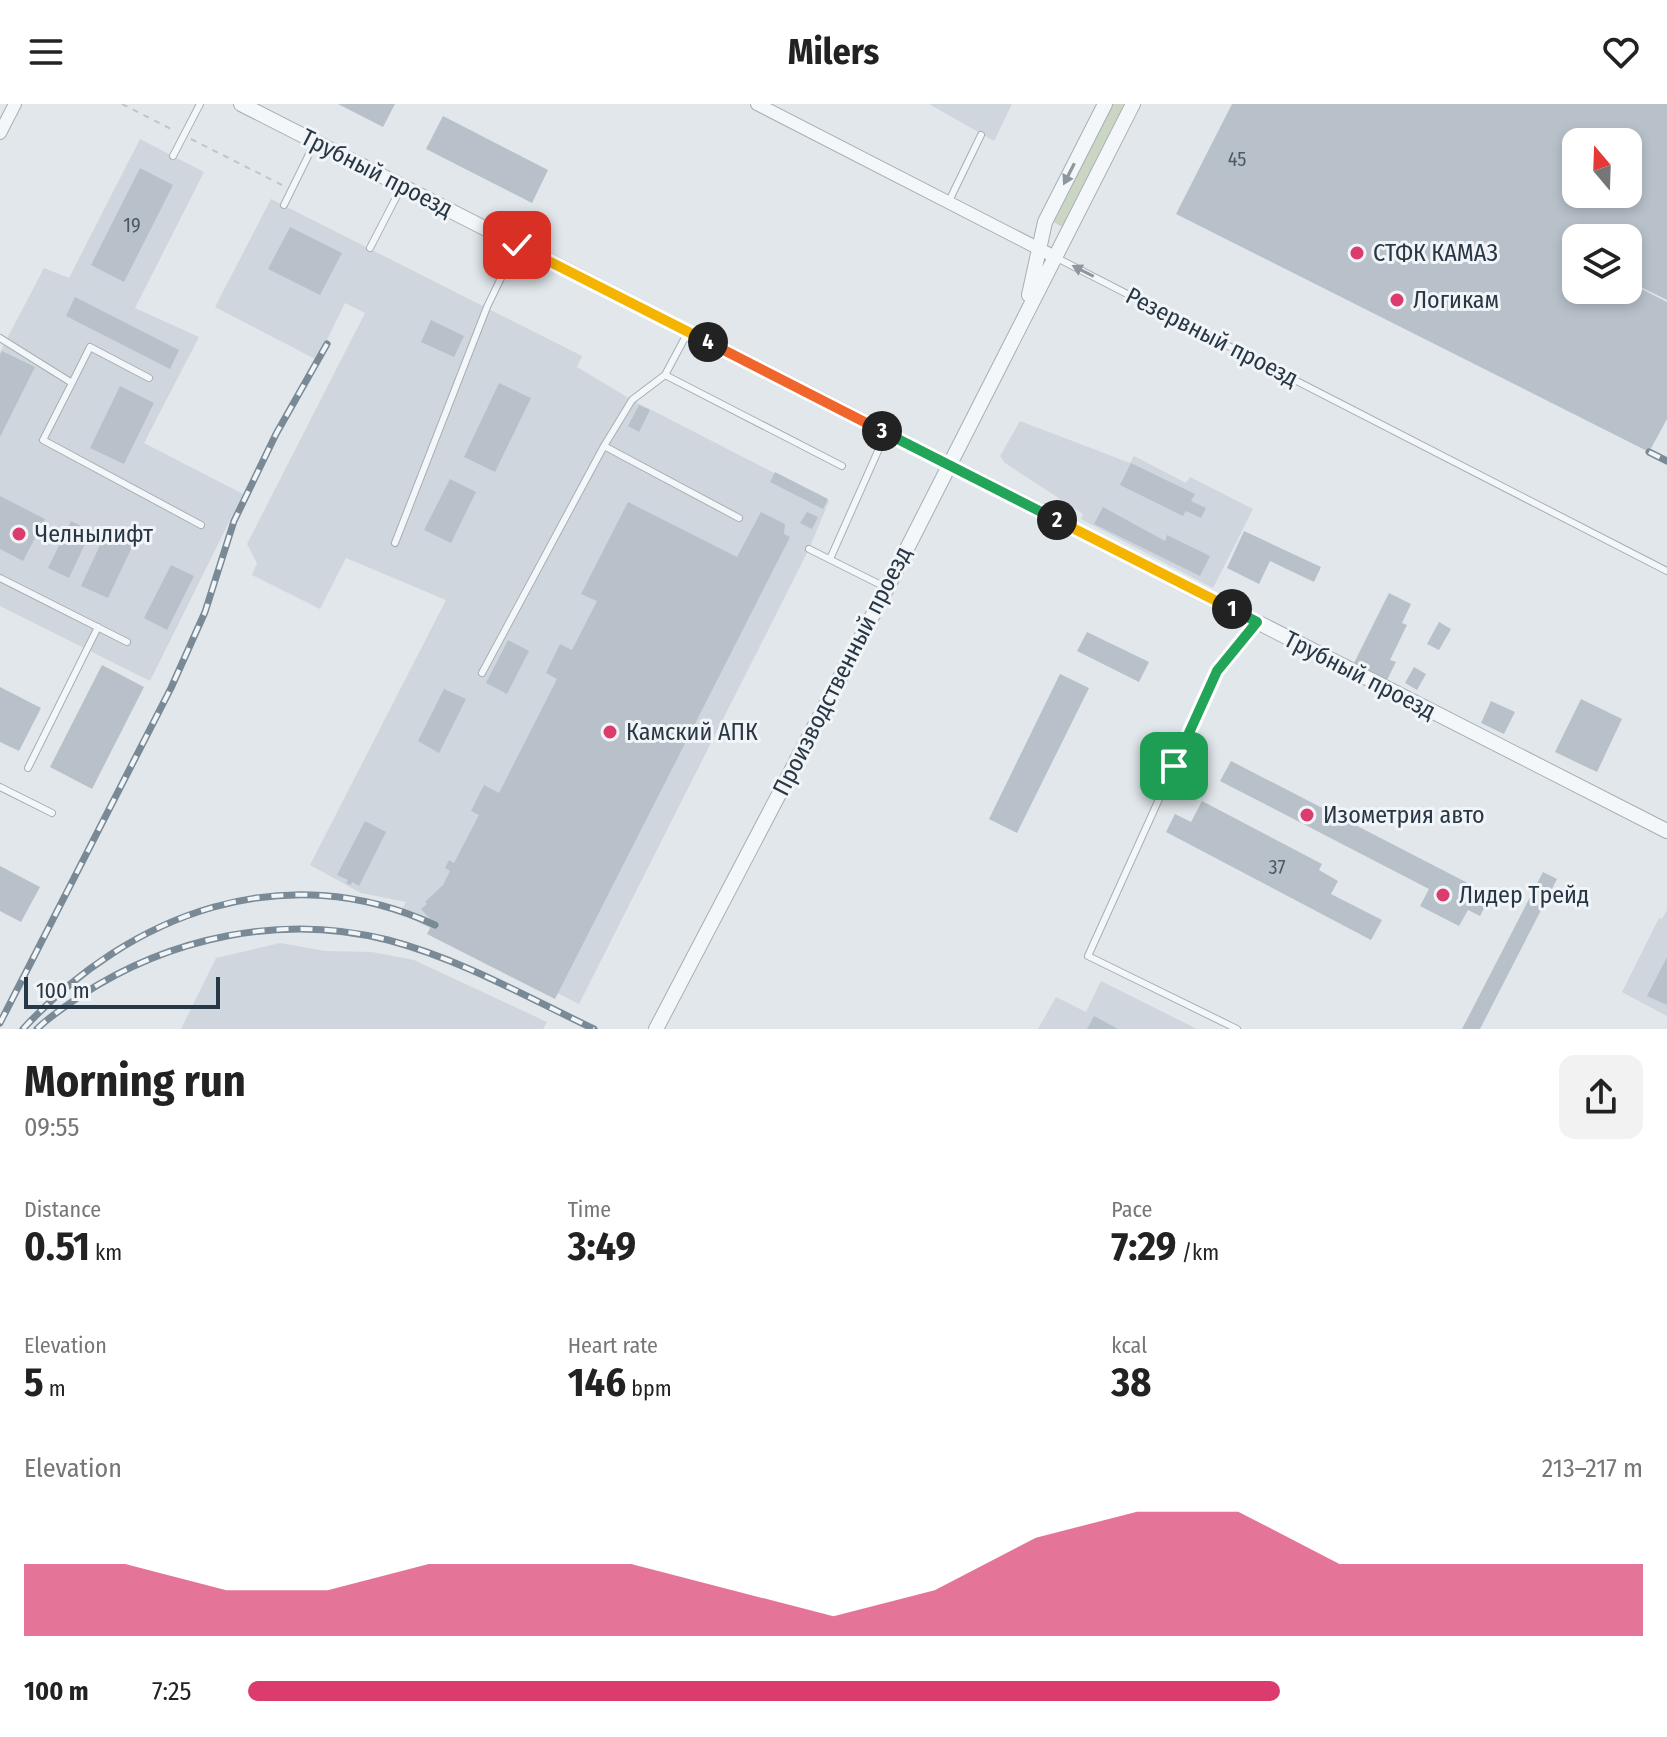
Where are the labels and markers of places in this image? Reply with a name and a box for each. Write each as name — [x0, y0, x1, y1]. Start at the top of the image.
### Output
pin — [483, 211, 551, 279]
place label: СТФК КАМАЗ — [1373, 239, 1498, 267]
marker: СТФК КАМАЗ — [1348, 244, 1366, 262]
place label: Логикам — [1413, 286, 1499, 314]
marker: Логикам — [1388, 291, 1406, 309]
pin: 4 — [688, 322, 728, 362]
pin: 3 — [862, 411, 902, 451]
pin: 2 — [1037, 500, 1077, 540]
place label: Челнылифт — [35, 520, 153, 548]
marker: Челнылифт — [10, 525, 28, 543]
pin: 1 — [1212, 589, 1252, 629]
place label: Камский АПК — [626, 718, 758, 746]
marker: Камский АПК — [601, 723, 619, 741]
pin — [1140, 732, 1208, 800]
place label: Изометрия авто — [1323, 801, 1485, 829]
marker: Изометрия авто — [1298, 806, 1316, 824]
place label: Лидер Трейд — [1459, 881, 1589, 909]
marker: Лидер Трейд — [1434, 886, 1452, 904]

